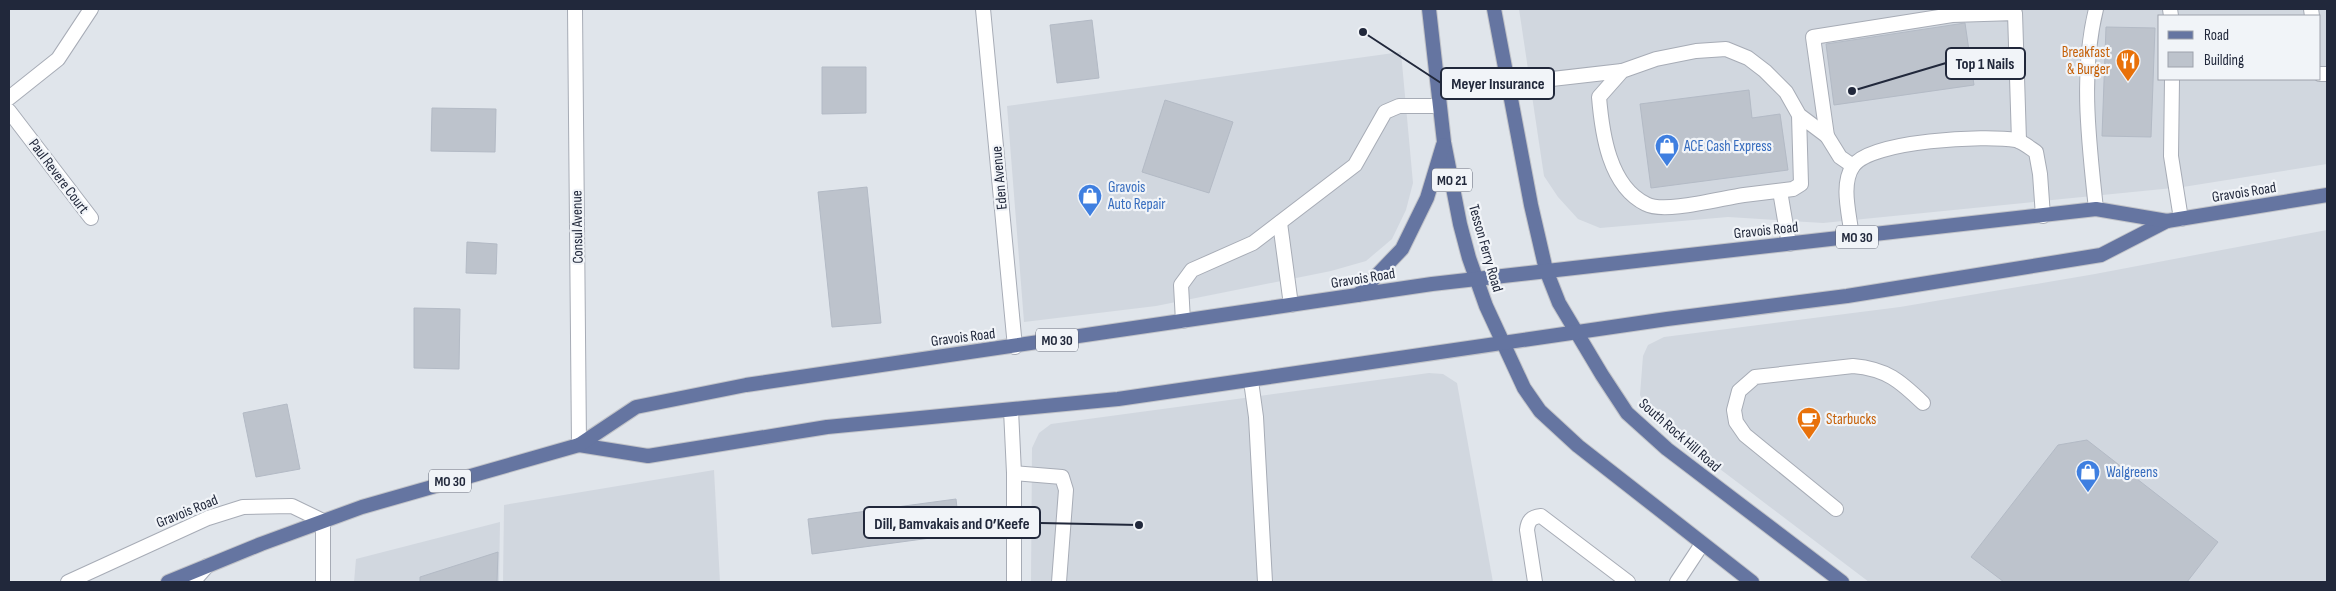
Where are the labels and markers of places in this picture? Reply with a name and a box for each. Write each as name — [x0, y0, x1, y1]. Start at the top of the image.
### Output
place label: Breakfast & Burger — [2062, 43, 2111, 79]
callout: Top 1 Nails — [1946, 48, 2025, 79]
restaurant icon: Breakfast & Burger — [2115, 48, 2141, 82]
callout: Meyer Insurance — [1441, 68, 1554, 99]
shop icon: ACE Cash Express — [1654, 133, 1680, 167]
place label: ACE Cash Express — [1683, 137, 1772, 156]
place label: Gravois Auto Repair — [1107, 178, 1166, 214]
shop icon: Gravois Auto Repair — [1077, 183, 1103, 217]
cafe icon: Starbucks — [1796, 406, 1822, 440]
place label: Starbucks — [1826, 410, 1876, 429]
shop icon: Walgreens — [2075, 459, 2101, 493]
place label: Walgreens — [2106, 463, 2158, 482]
callout: Dill, Bamvakais and O’Keefe — [864, 507, 1040, 538]

